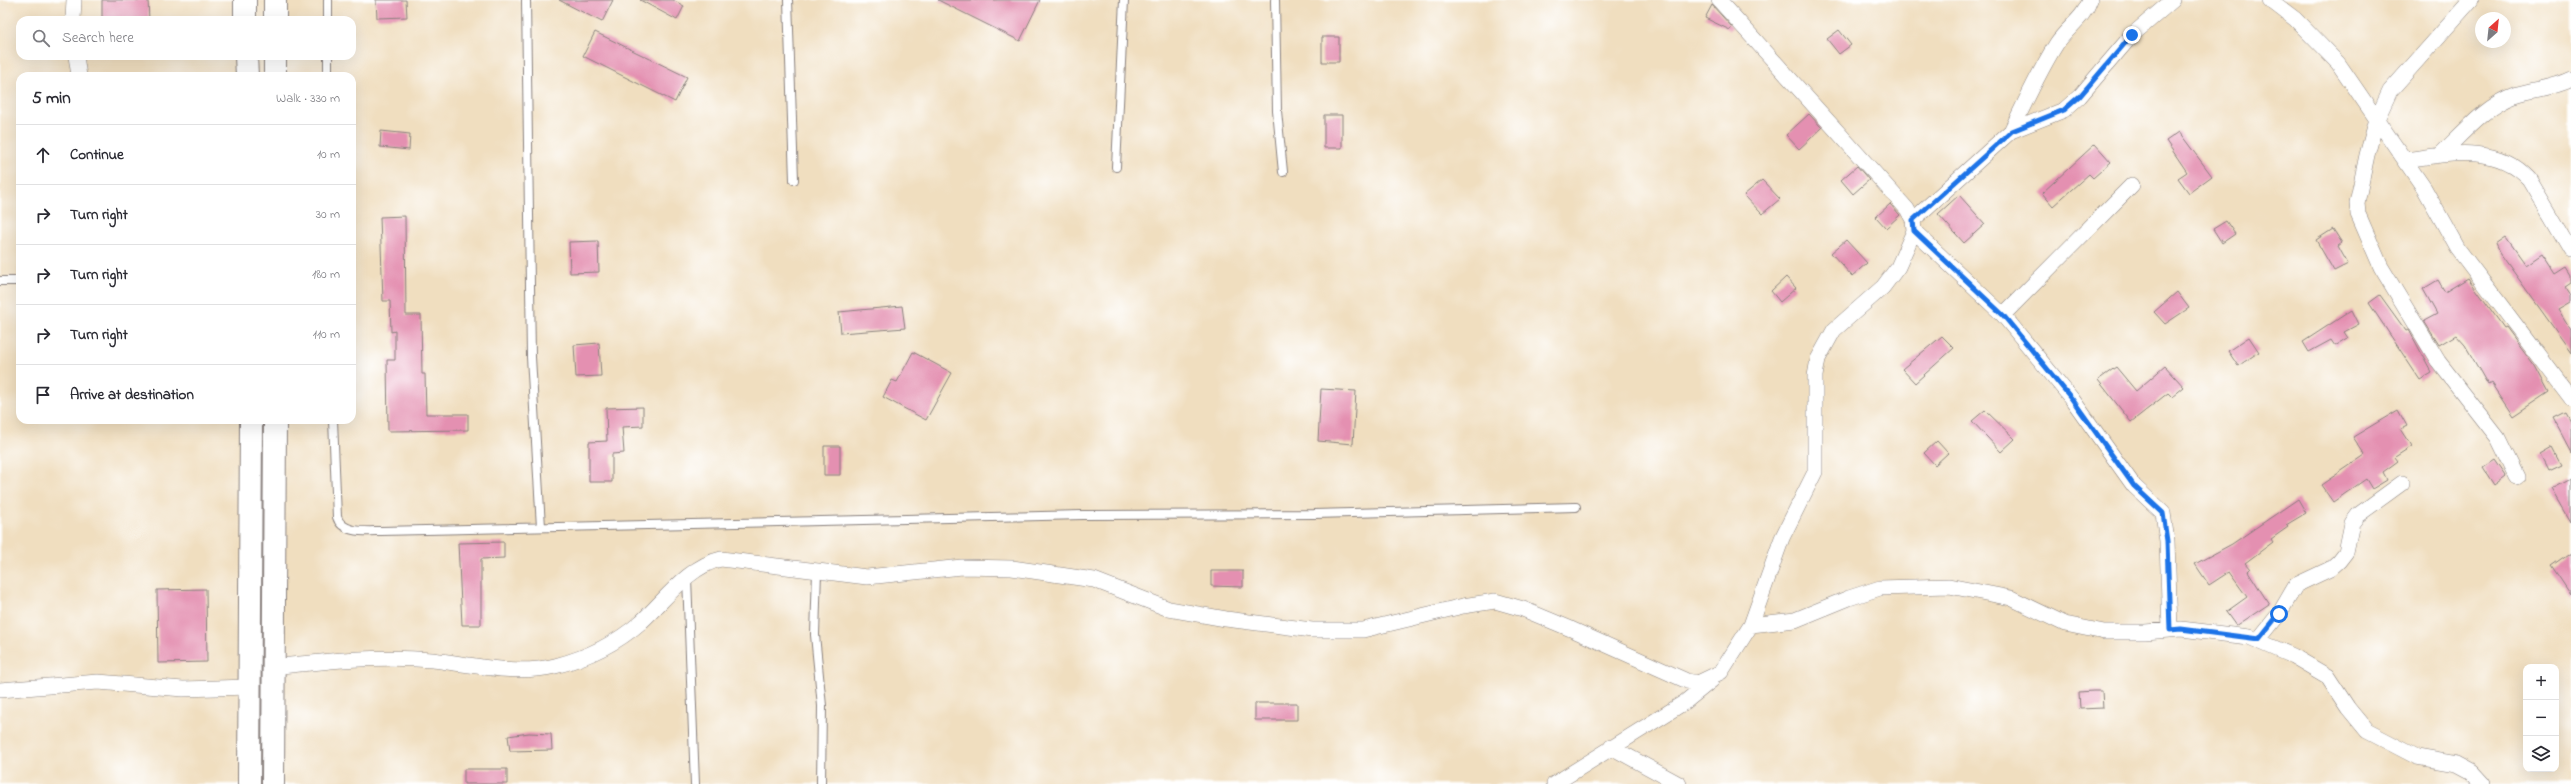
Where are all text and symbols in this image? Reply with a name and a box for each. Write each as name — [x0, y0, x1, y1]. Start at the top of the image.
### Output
north arrow — [2475, 12, 2511, 48]
search box — [16, 16, 356, 60]
route end — [2123, 26, 2141, 44]
icon: search — [30, 27, 52, 49]
text: Search here — [62, 27, 134, 49]
text: 5 min — [32, 86, 71, 111]
text: Walk · 330 m — [276, 89, 340, 108]
icon: ahead — [32, 144, 54, 166]
text: Continue — [70, 144, 124, 166]
text: 10 m — [317, 145, 340, 164]
icon: right — [32, 204, 54, 226]
text: Turn right — [70, 204, 128, 226]
text: 30 m — [316, 205, 340, 224]
icon: right — [32, 264, 54, 286]
text: Turn right — [70, 264, 128, 286]
text: 180 m — [312, 265, 340, 284]
icon: right — [32, 324, 54, 346]
text: Turn right — [70, 324, 128, 346]
text: 110 m — [313, 325, 340, 344]
icon: arrive — [32, 384, 54, 406]
text: Arrive at destination — [70, 384, 194, 406]
route start — [2270, 605, 2288, 623]
map controls — [2523, 664, 2559, 772]
button: + — [2523, 664, 2559, 700]
button: − — [2523, 700, 2559, 736]
button: layers — [2523, 736, 2559, 772]

